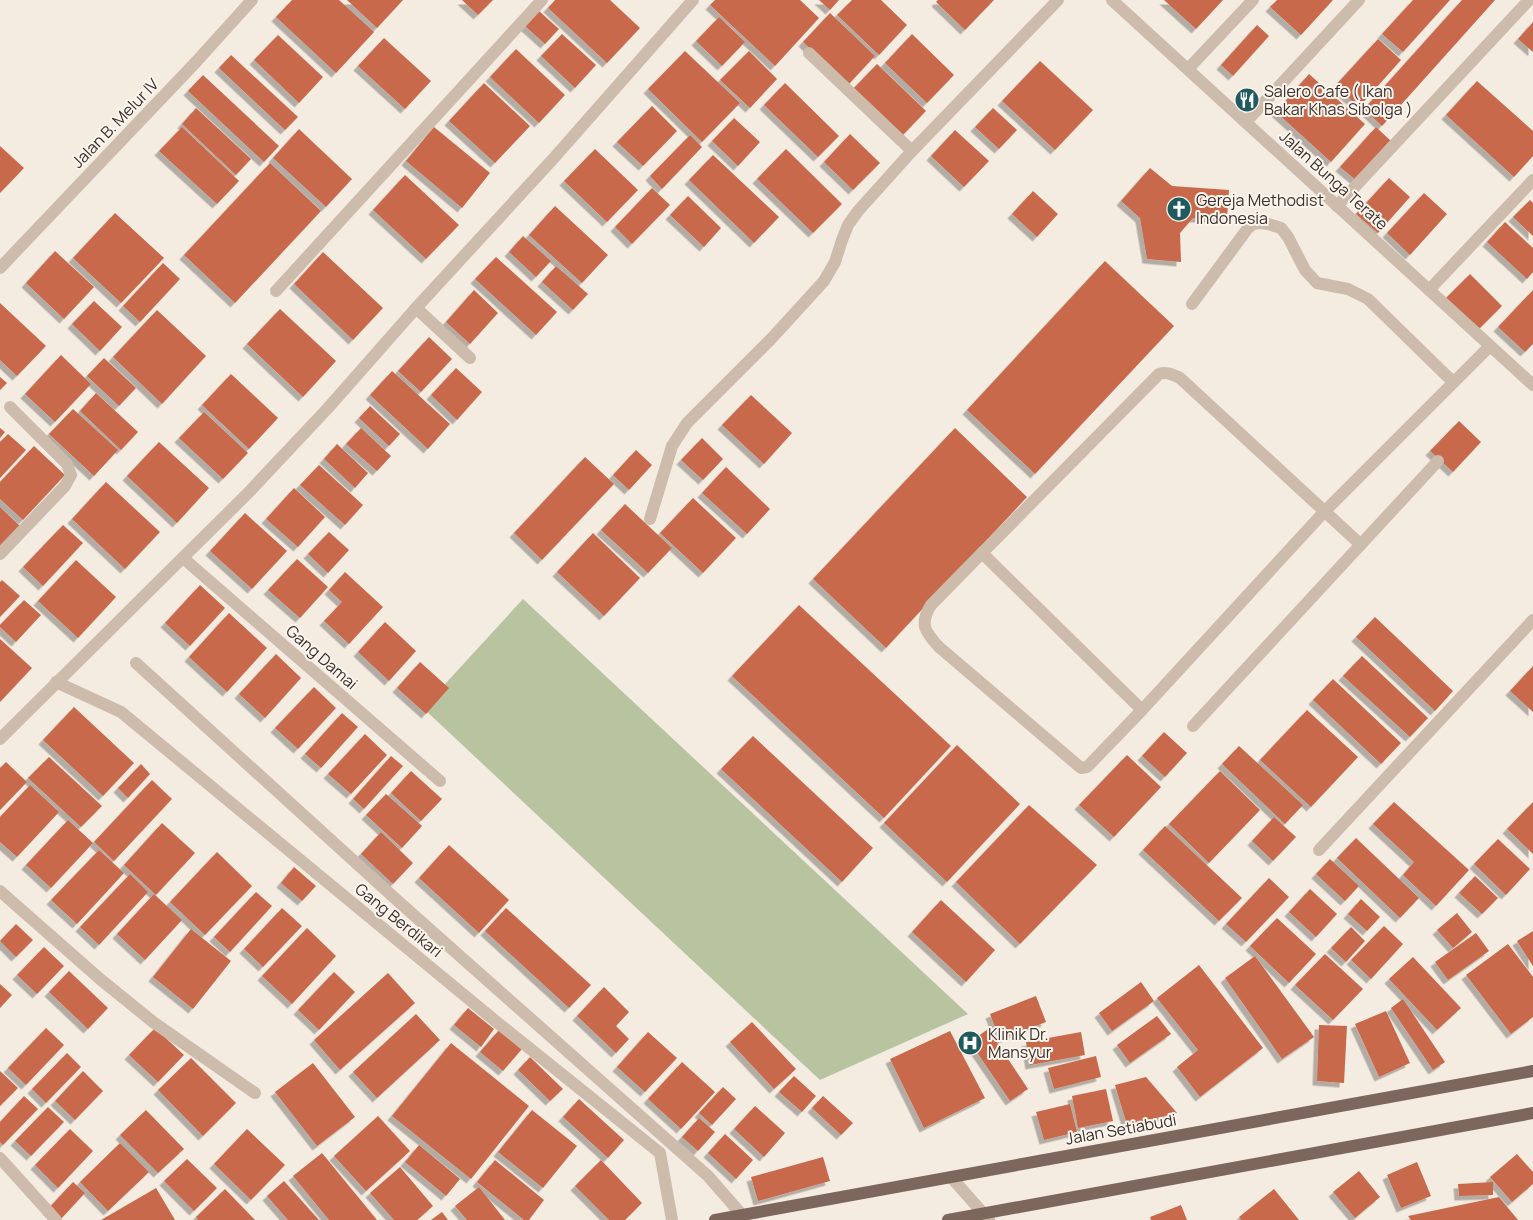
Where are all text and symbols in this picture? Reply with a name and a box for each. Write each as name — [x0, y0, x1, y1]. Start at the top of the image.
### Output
street label: Jalan B. Melur IV — [67, 73, 164, 173]
place label: Salero Cafe ( Ikan Bakar Khas Sibolga ) — [1264, 80, 1413, 120]
restaurant icon: Salero Cafe ( Ikan Bakar Khas Sibolga ) — [1234, 87, 1260, 113]
street label: Jalan Bunga Terate — [1275, 125, 1393, 235]
place label: Gereja Methodist Indonesia — [1196, 189, 1324, 229]
church icon: Gereja Methodist Indonesia — [1166, 196, 1192, 222]
street label: Gang Damai — [282, 620, 362, 694]
street label: Gang Berdikari — [351, 878, 447, 962]
place label: Klinik Dr. Mansyur — [988, 1023, 1052, 1063]
hospital icon: Klinik Dr. Mansyur — [957, 1030, 983, 1056]
street label: Jalan Setiabudi — [1064, 1108, 1178, 1150]

